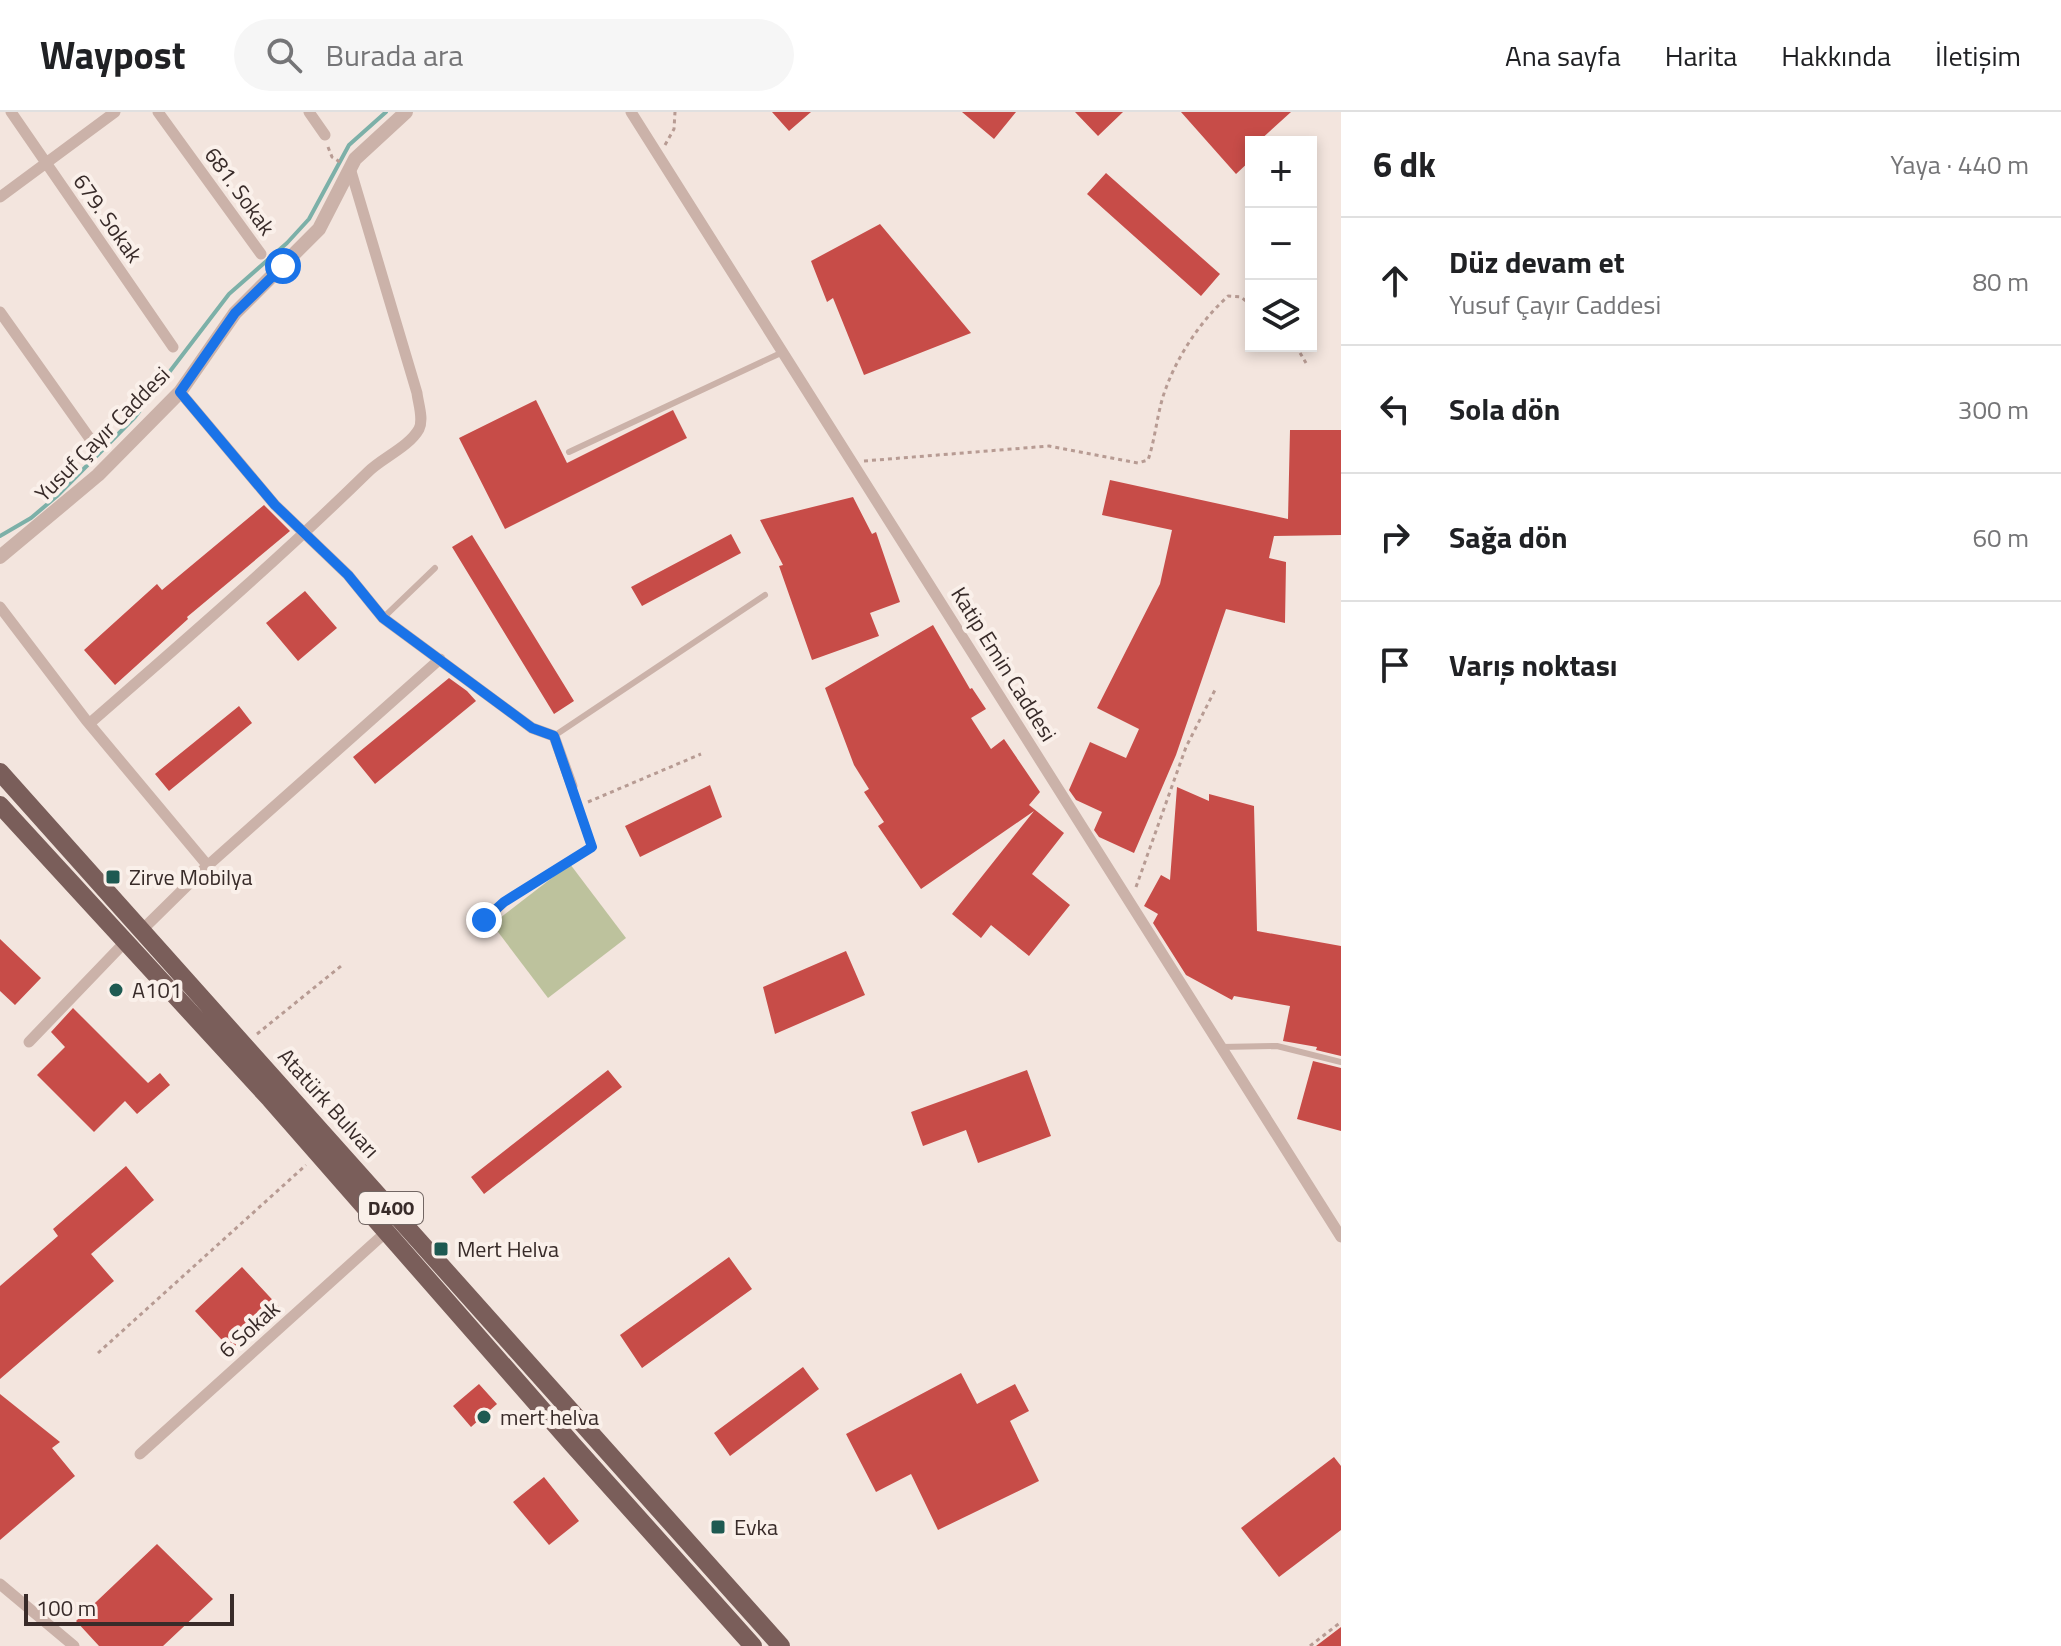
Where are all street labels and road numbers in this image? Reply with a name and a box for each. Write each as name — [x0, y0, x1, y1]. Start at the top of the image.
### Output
street label: 681. Sokak — [196, 140, 284, 243]
street label: 679. Sokak — [65, 166, 151, 270]
street label: Yusuf Çayır Caddesi — [27, 359, 177, 509]
street label: Katip Emin Caddesi — [943, 580, 1065, 748]
street label: Atatürk Bulvarı — [270, 1040, 388, 1166]
road number: D400 — [359, 1192, 423, 1224]
street label: 6 Sokak — [211, 1292, 288, 1366]

